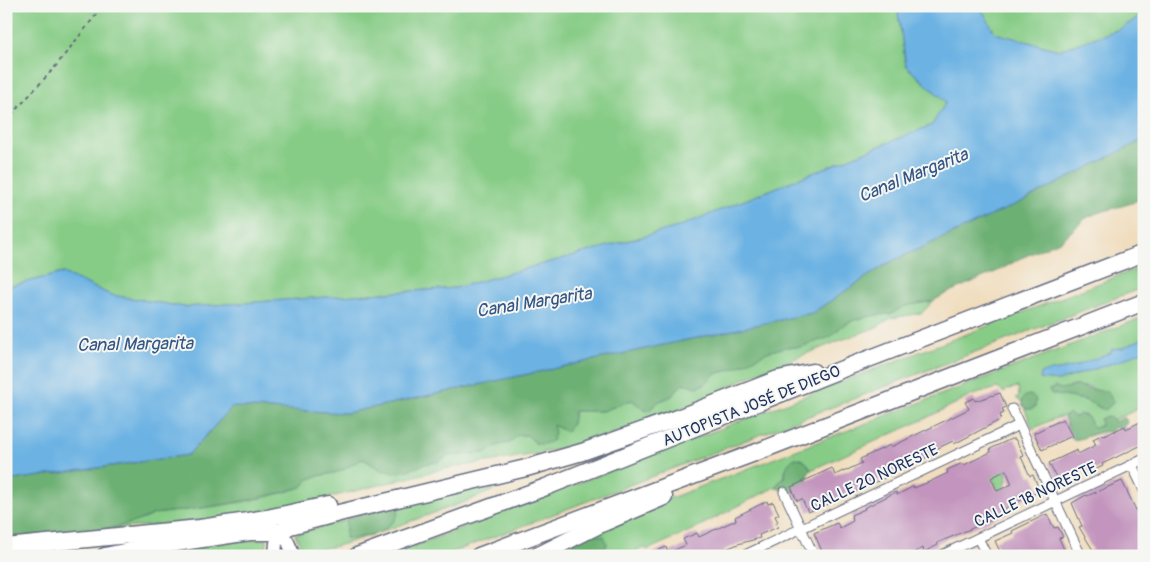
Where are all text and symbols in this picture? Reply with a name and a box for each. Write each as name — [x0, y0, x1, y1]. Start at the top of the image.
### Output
water label: Canal Margarita — [855, 142, 973, 208]
water label: Canal Margarita — [475, 282, 595, 323]
water label: Canal Margarita — [77, 332, 195, 357]
street label: AUTOPISTA JOSÉ DE DIEGO — [660, 361, 843, 451]
street label: CALLE 20 NORESTE — [807, 440, 941, 516]
street label: CALLE 18 NORESTE — [971, 458, 1100, 532]

